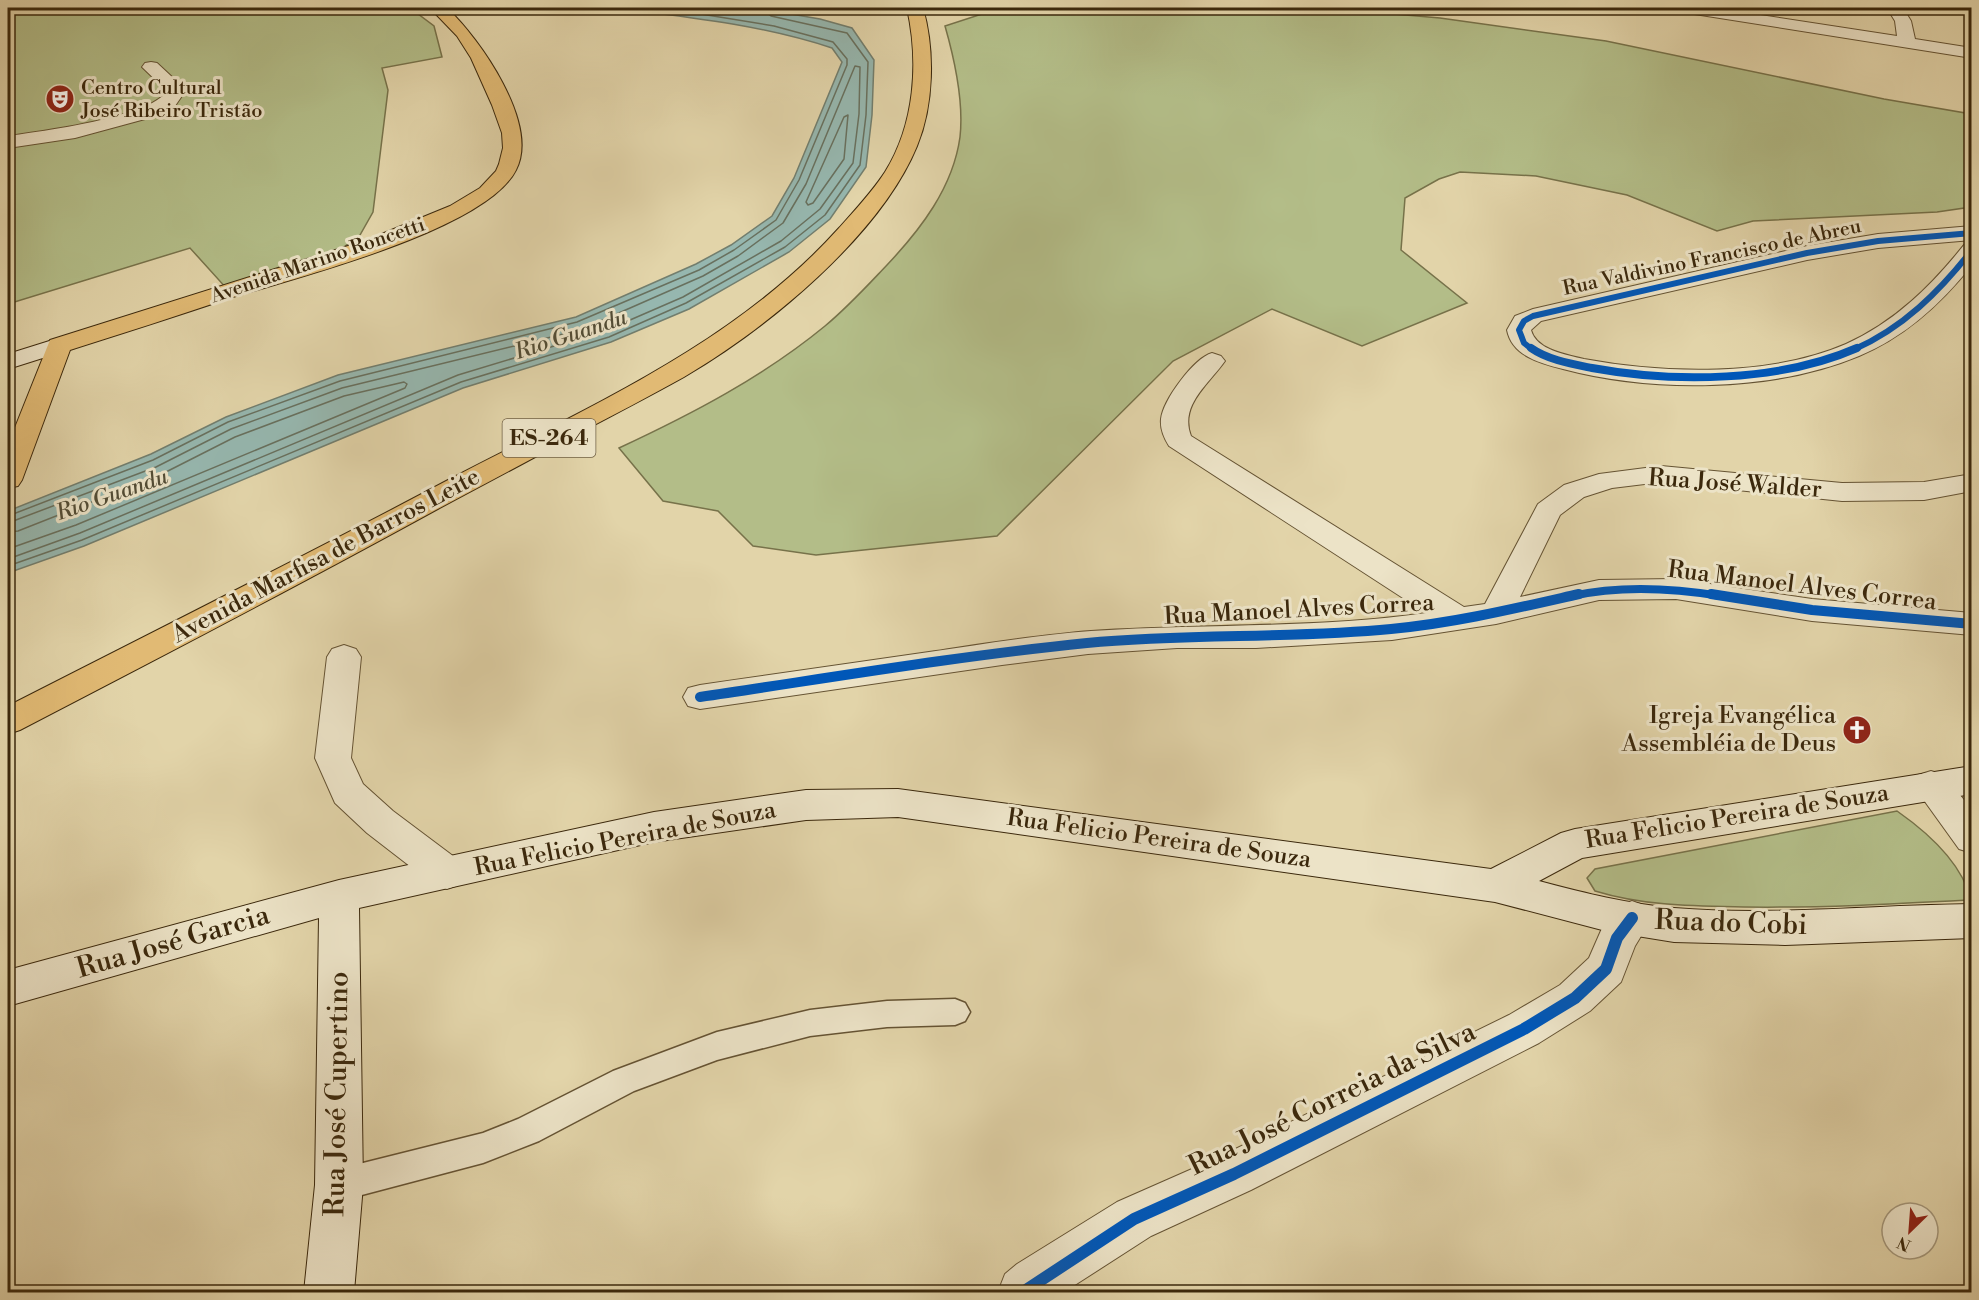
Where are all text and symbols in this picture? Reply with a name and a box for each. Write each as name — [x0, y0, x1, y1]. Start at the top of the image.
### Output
place label: Centro Cultural José Ribeiro Tristão — [80, 76, 263, 124]
theatre icon: Centro Cultural José Ribeiro Tristão — [44, 83, 76, 115]
street label: Avenida Marino Roncetti — [207, 212, 429, 310]
street label: Rua Valdivino Francisco de Abreu — [1560, 214, 1864, 302]
water label: Rio Guandu — [510, 304, 631, 366]
road number: ES-264 — [502, 419, 596, 457]
street label: Avenida Marfisa de Barros Leite — [166, 462, 485, 651]
water label: Rio Guandu — [51, 463, 172, 527]
street label: Rua José Walder — [1647, 463, 1823, 505]
street label: Rua Manoel Alves Correa — [1666, 555, 1939, 617]
street label: Rua Manoel Alves Correa — [1163, 588, 1436, 632]
place label: Igreja Evangélica Assembléia de Deus — [1621, 701, 1837, 759]
church icon: Igreja Evangélica Assembléia de Deus — [1841, 714, 1873, 746]
street label: Rua Felicio Pereira de Souza — [1583, 778, 1892, 856]
street label: Rua Felicio Pereira de Souza — [471, 795, 779, 883]
street label: Rua Felicio Pereira de Souza — [1005, 803, 1314, 875]
street label: Rua José Garcia — [72, 897, 274, 986]
street label: Rua do Cobi — [1654, 903, 1808, 943]
street label: Rua José Cupertino — [317, 971, 357, 1217]
street label: Rua José Correia da Silva — [1182, 1014, 1482, 1184]
north arrow — [1880, 1201, 1940, 1261]
text: N — [1894, 1232, 1914, 1255]

